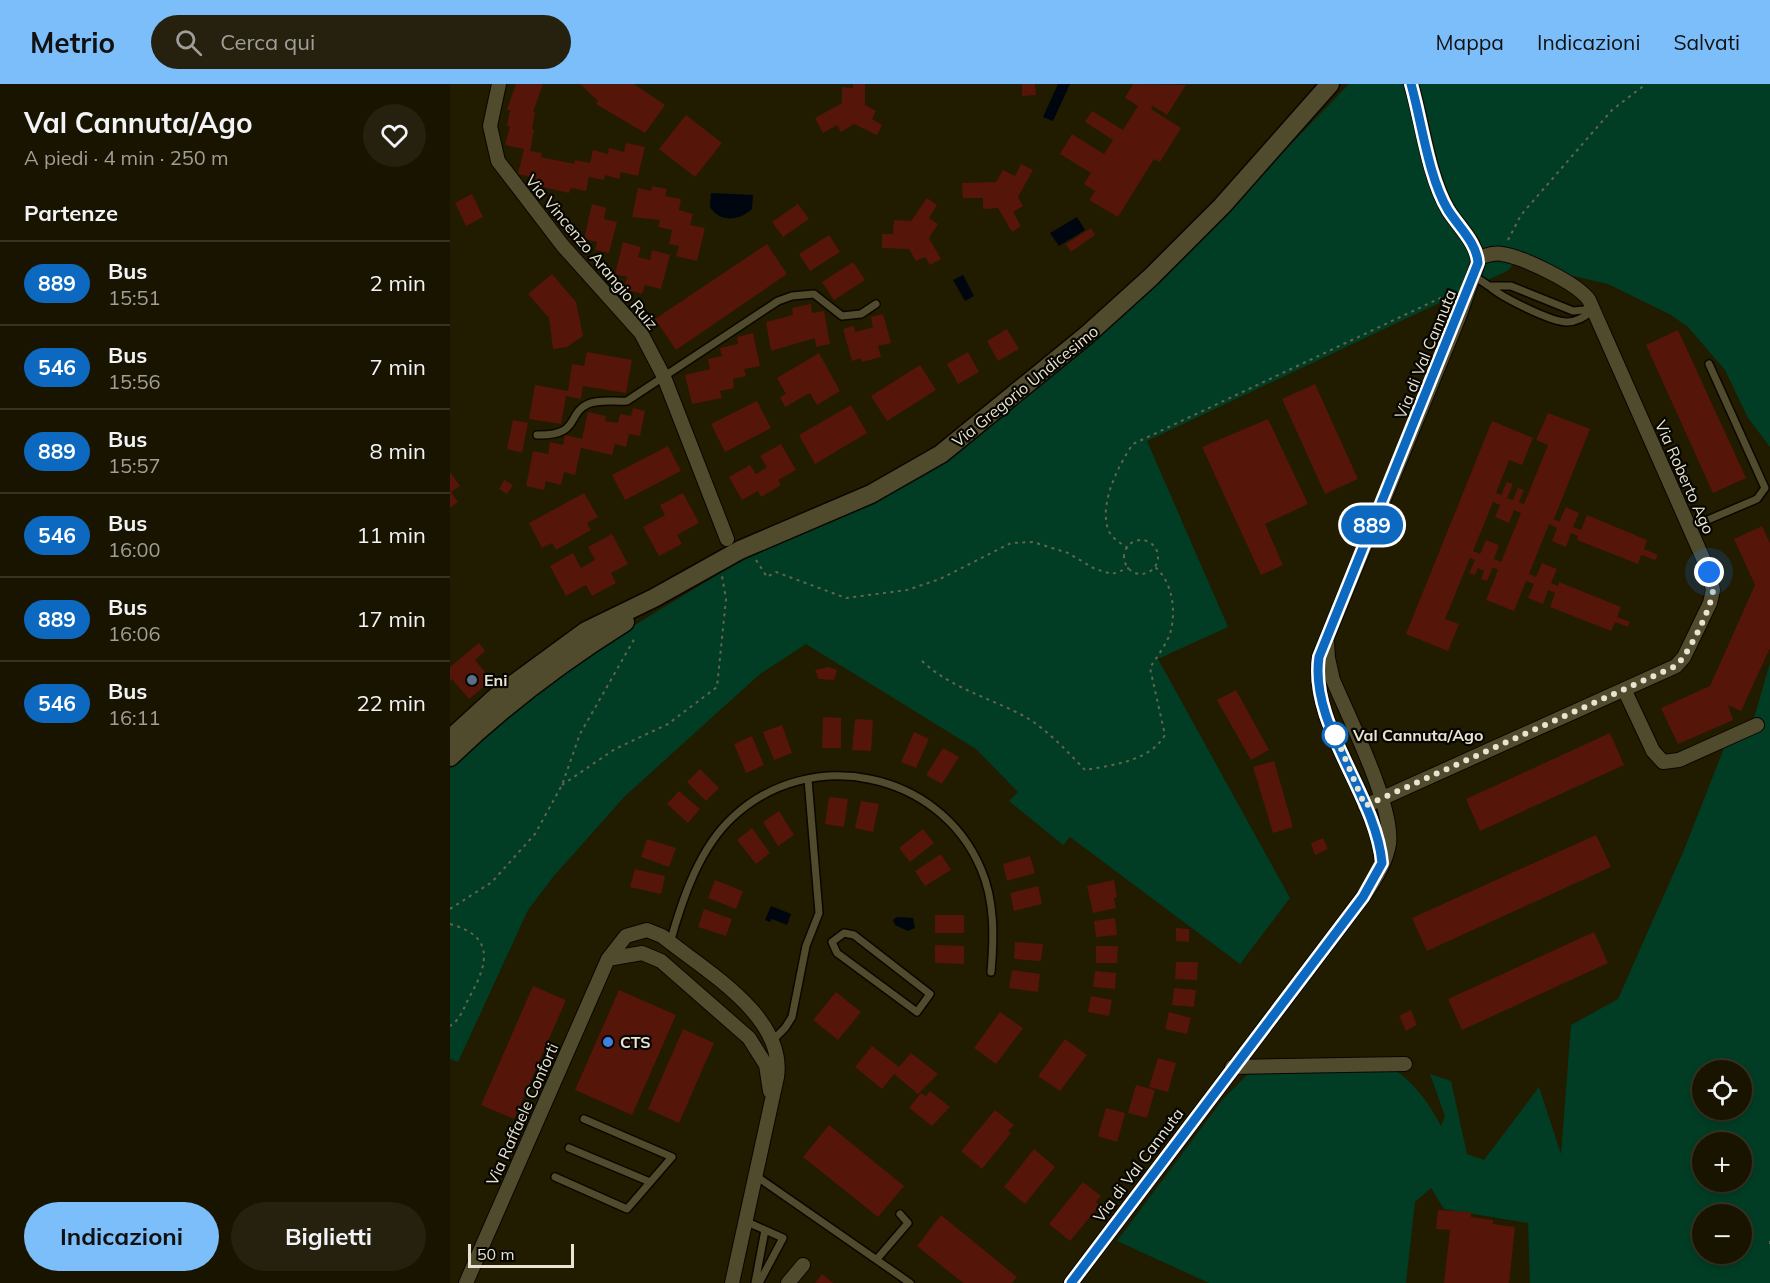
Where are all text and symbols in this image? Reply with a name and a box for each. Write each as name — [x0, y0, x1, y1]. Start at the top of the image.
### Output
search box — [151, 15, 571, 69]
text: Metrio — [30, 25, 115, 60]
icon: search — [172, 26, 205, 59]
text: Cerca qui — [220, 28, 315, 56]
text: Mappa — [1436, 29, 1504, 55]
text: Indicazioni — [1537, 29, 1640, 55]
text: Salvati — [1673, 29, 1740, 55]
button: heart — [363, 104, 426, 167]
text: Val Cannuta/Ago — [24, 105, 252, 140]
text: A piedi · 4 min · 250 m — [24, 145, 228, 170]
street label: Via Vincenzo Arangio Ruiz — [521, 170, 663, 334]
text: Partenze — [24, 199, 118, 227]
text: Bus — [108, 257, 147, 285]
text: 2 min — [370, 269, 426, 297]
text: 889 — [38, 270, 76, 296]
text: 15:51 — [108, 285, 161, 310]
street label: Via di Val Cannuta — [1390, 286, 1460, 422]
street label: Via Gregorio Undicesimo — [948, 321, 1102, 451]
text: Bus — [108, 341, 147, 369]
text: 7 min — [370, 353, 426, 381]
text: 546 — [38, 354, 76, 380]
text: 15:56 — [108, 369, 161, 394]
street label: Via Roberto Ago — [1651, 417, 1719, 537]
text: Bus — [108, 425, 147, 453]
text: 8 min — [370, 437, 426, 465]
text: 889 — [38, 438, 76, 464]
text: 15:57 — [108, 453, 161, 478]
line badge: 889 — [1338, 506, 1406, 544]
text: Bus — [108, 509, 147, 537]
text: 889 — [1353, 512, 1391, 538]
text: 11 min — [356, 521, 426, 549]
text: 546 — [38, 522, 76, 548]
text: 16:00 — [108, 537, 161, 562]
your location — [1694, 557, 1724, 587]
text: Bus — [108, 593, 147, 621]
text: 17 min — [356, 605, 426, 633]
text: 889 — [38, 606, 76, 632]
text: 16:06 — [108, 621, 161, 646]
place label: Eni — [484, 670, 507, 690]
marker: Eni — [465, 673, 479, 687]
text: Bus — [108, 677, 147, 705]
text: 22 min — [356, 689, 426, 717]
text: 546 — [38, 690, 76, 716]
text: 16:11 — [108, 705, 161, 730]
marker: Val Cannuta/Ago — [1322, 722, 1348, 748]
place label: Val Cannuta/Ago — [1352, 725, 1484, 745]
place label: CTS — [620, 1032, 651, 1052]
marker: CTS — [601, 1035, 615, 1049]
street label: Via Raffaele Conforti — [482, 1040, 562, 1188]
map controls — [1692, 1060, 1752, 1264]
button: locate — [1692, 1060, 1752, 1120]
street label: Via di Val Cannuta — [1089, 1104, 1187, 1226]
button: + — [1692, 1132, 1752, 1192]
button: Indicazioni — [24, 1202, 219, 1271]
button: Biglietti — [231, 1202, 426, 1271]
button: − — [1692, 1204, 1752, 1264]
scale bar — [468, 1241, 574, 1268]
text: 50 m — [477, 1244, 514, 1264]

